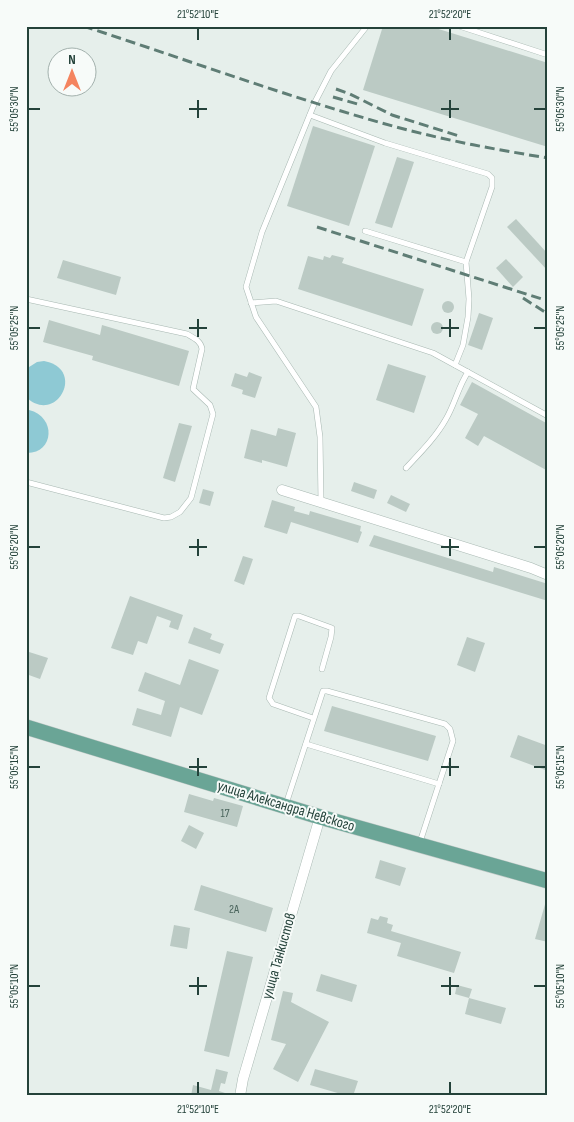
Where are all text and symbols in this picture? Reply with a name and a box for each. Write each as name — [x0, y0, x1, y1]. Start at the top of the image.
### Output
text: 21°52'10"E — [177, 7, 219, 22]
text: 21°52'20"E — [429, 7, 471, 22]
north arrow — [48, 48, 98, 98]
text: N — [68, 51, 76, 68]
text: 55°05'30"N — [7, 86, 22, 132]
text: 55°05'30"N — [553, 86, 568, 132]
text: 55°05'25"N — [7, 306, 22, 350]
text: 55°05'25"N — [553, 306, 568, 350]
text: 55°05'20"N — [7, 524, 22, 570]
text: 55°05'20"N — [553, 524, 568, 570]
text: 55°05'15"N — [7, 745, 22, 789]
text: 55°05'15"N — [553, 745, 568, 789]
street label: улица Александра Невского — [215, 776, 357, 836]
house number: 17 — [221, 806, 230, 821]
house number: 2А — [229, 902, 240, 917]
street label: улица Танкистов — [258, 911, 300, 1001]
text: 55°05'10"N — [7, 964, 22, 1008]
text: 55°05'10"N — [553, 964, 568, 1008]
text: 21°52'10"E — [177, 1102, 219, 1117]
text: 21°52'20"E — [429, 1102, 471, 1117]

